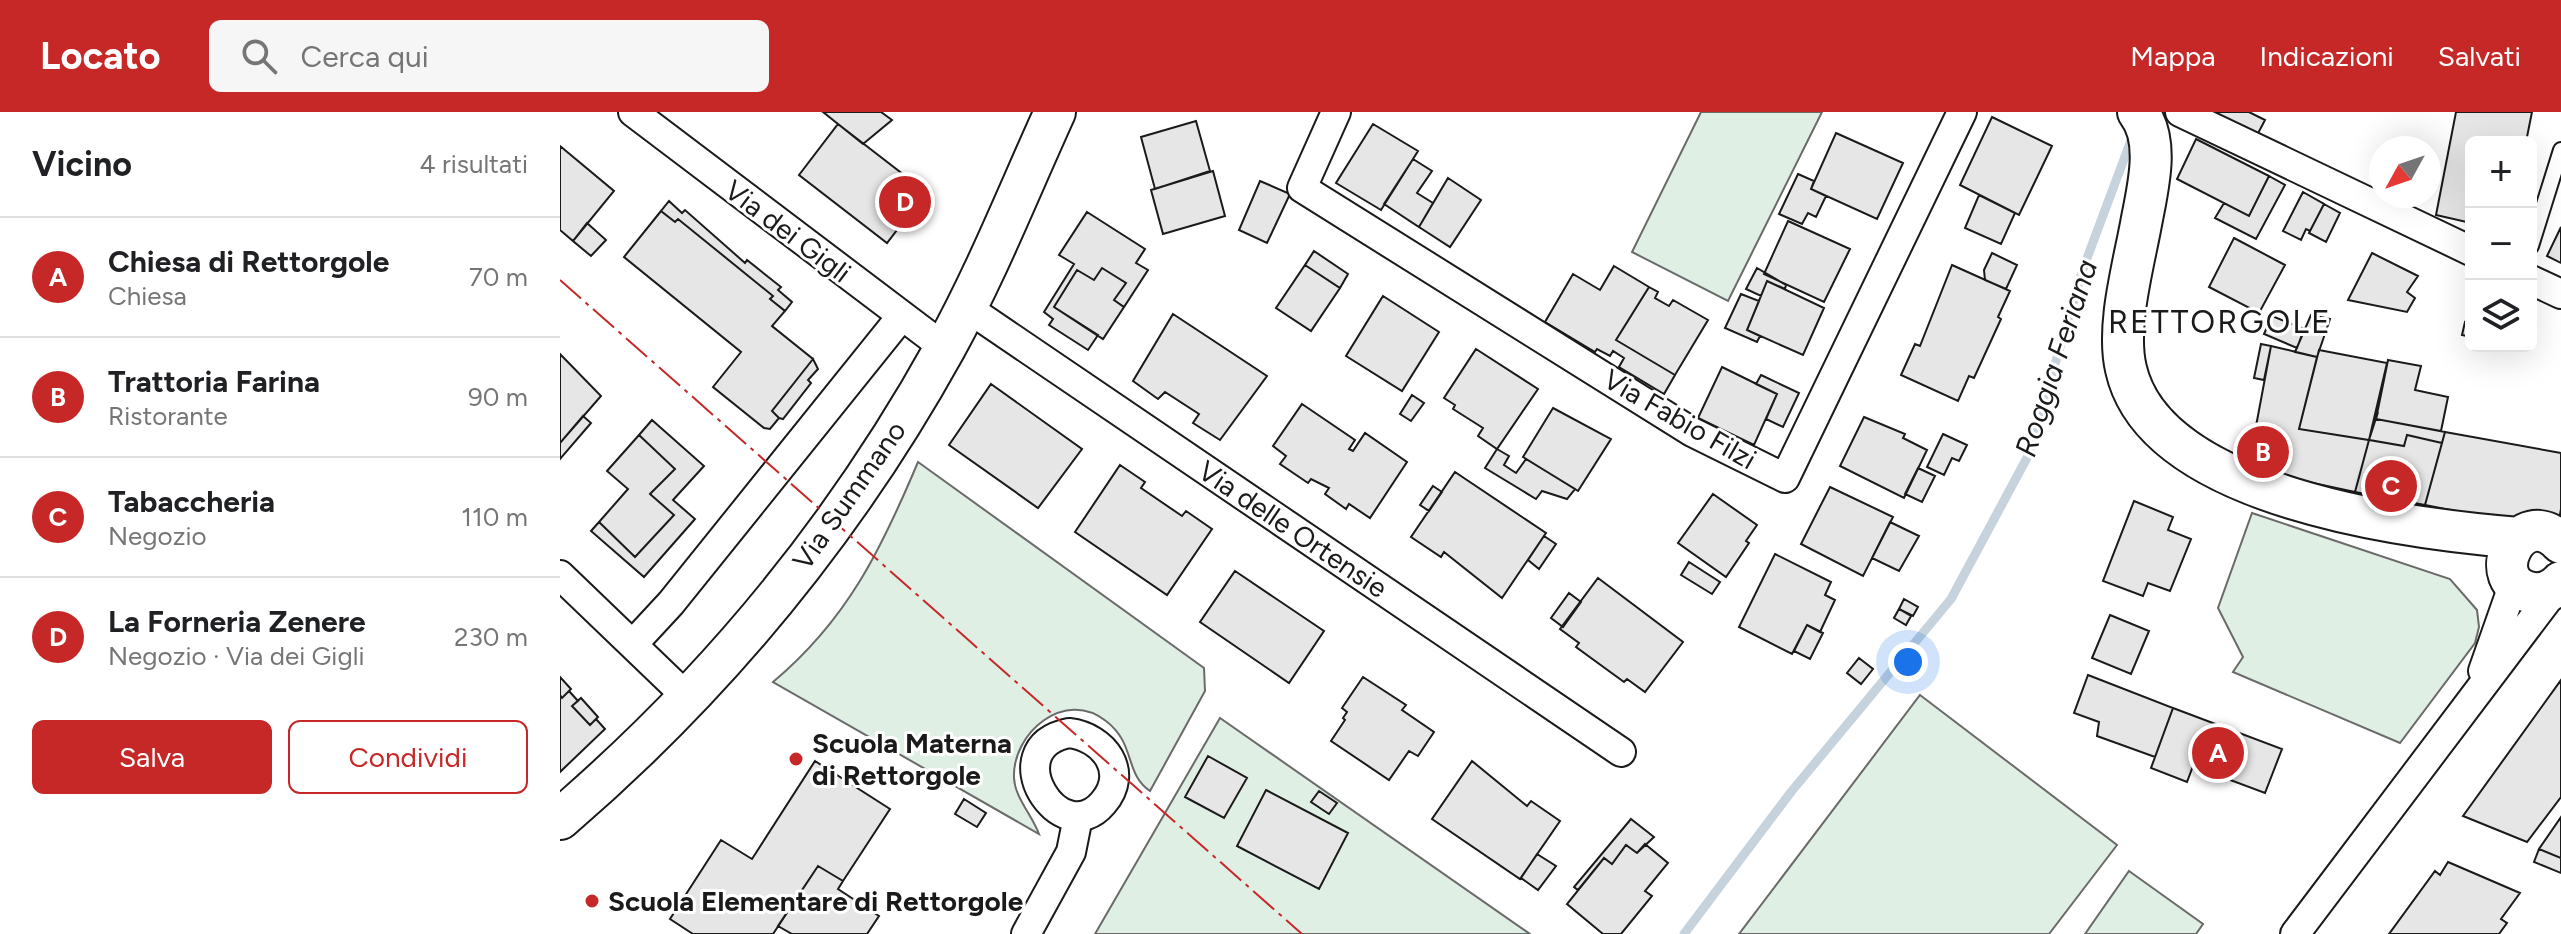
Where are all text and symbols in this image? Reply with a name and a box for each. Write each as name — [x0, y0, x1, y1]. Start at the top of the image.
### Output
search box — [209, 20, 769, 92]
text: Locato — [40, 33, 161, 79]
icon: search — [237, 34, 281, 78]
text: Cerca qui — [301, 38, 429, 75]
text: Mappa — [2130, 39, 2216, 73]
text: Indicazioni — [2260, 39, 2394, 73]
text: Salvati — [2438, 39, 2521, 73]
north arrow — [2369, 136, 2441, 208]
map controls — [2465, 136, 2537, 352]
button: + — [2465, 136, 2537, 208]
text: Vicino — [32, 144, 132, 185]
text: 4 risultati — [419, 148, 528, 180]
pin: D — [879, 172, 931, 232]
street label: Via dei Gigli — [718, 173, 858, 289]
button: − — [2465, 208, 2537, 280]
text: Chiesa di Rettorgole — [108, 243, 389, 280]
water label: Roggia Feriana — [2007, 255, 2105, 461]
text: A — [49, 261, 67, 293]
text: 70 m — [469, 261, 528, 293]
text: Chiesa — [108, 280, 187, 312]
button: layers — [2465, 280, 2537, 352]
district label: RETTORGOLE — [2108, 303, 2332, 341]
street label: Via Fabio Filzi — [1598, 362, 1762, 476]
text: Trattoria Farina — [108, 363, 320, 400]
text: B — [50, 381, 66, 413]
text: 90 m — [468, 381, 528, 413]
text: Ristorante — [108, 400, 228, 432]
street label: Via Summano — [785, 414, 913, 576]
pin: B — [2237, 422, 2289, 482]
street label: Via delle Ortensie — [1192, 453, 1394, 605]
pin: C — [2365, 456, 2417, 516]
text: Tabaccheria — [108, 483, 275, 520]
text: C — [49, 501, 67, 533]
text: 110 m — [461, 501, 528, 533]
text: Negozio — [108, 520, 207, 552]
text: La Forneria Zenere — [108, 603, 366, 640]
text: D — [49, 621, 67, 653]
text: 230 m — [454, 621, 528, 653]
text: Negozio · Via dei Gigli — [108, 640, 364, 672]
your location — [1888, 642, 1928, 682]
button: Salva — [32, 720, 272, 794]
button: Condividi — [288, 720, 528, 794]
pin: A — [2192, 723, 2244, 783]
place label: Scuola Materna di Rettorgole — [812, 726, 1012, 792]
marker: Scuola Materna di Rettorgole — [787, 750, 805, 768]
place label: Scuola Elementare di Rettorgole — [608, 884, 1023, 918]
marker: Scuola Elementare di Rettorgole — [583, 892, 601, 910]

